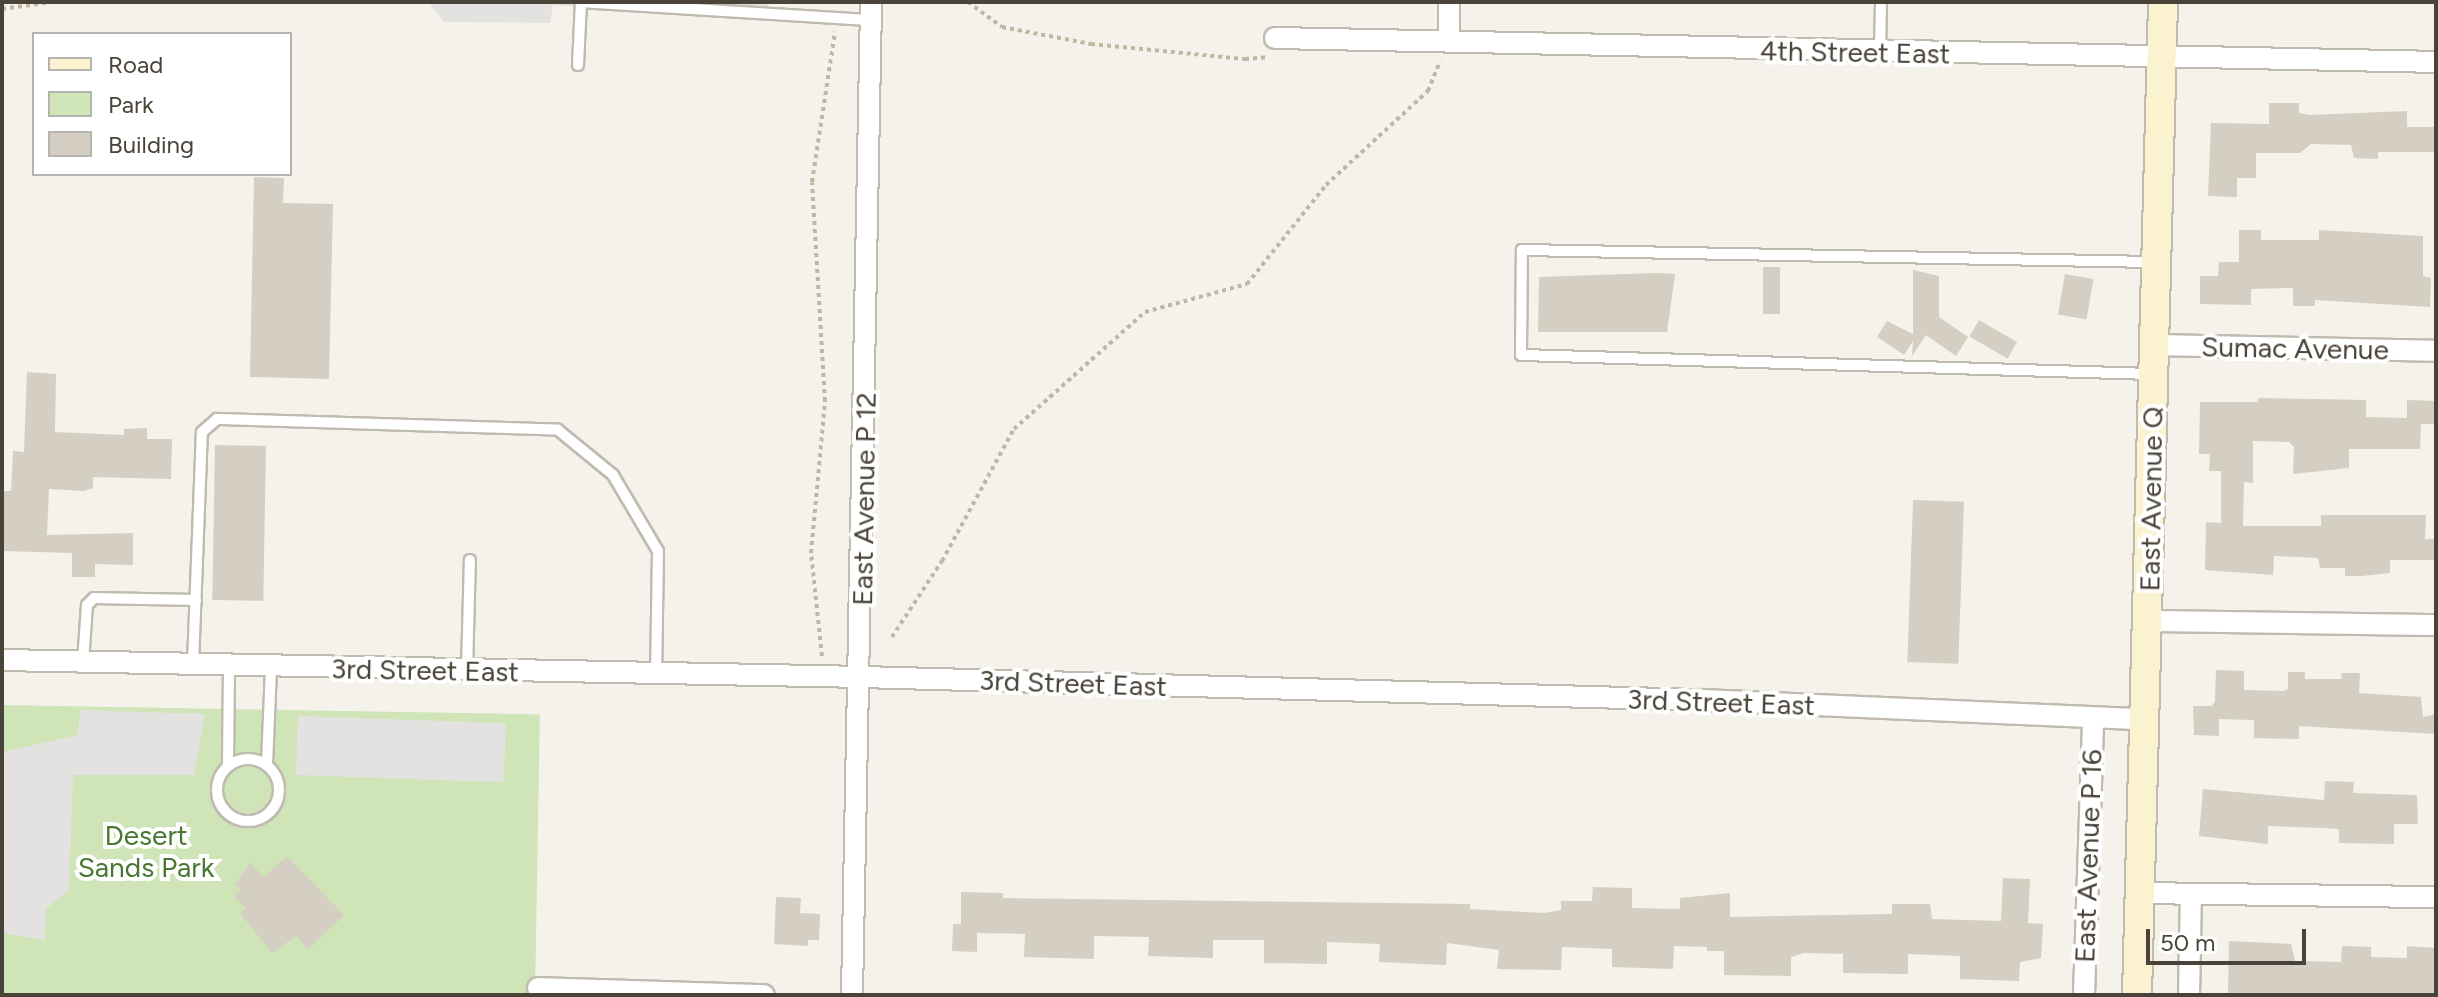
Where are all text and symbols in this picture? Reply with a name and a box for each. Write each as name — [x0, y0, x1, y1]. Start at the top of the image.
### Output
legend — [32, 32, 292, 176]
street label: 4th Street East — [1760, 34, 1950, 70]
text: Road — [108, 50, 163, 79]
text: Park — [108, 90, 154, 119]
text: Building — [108, 130, 194, 159]
street label: Sumac Avenue — [2201, 330, 2389, 366]
street label: East Avenue P 12 — [845, 392, 883, 606]
street label: East Avenue Q — [2133, 406, 2169, 592]
street label: 3rd Street East — [331, 652, 519, 688]
street label: 3rd Street East — [979, 663, 1167, 703]
street label: 3rd Street East — [1627, 682, 1815, 722]
street label: East Avenue P 16 — [2067, 749, 2109, 963]
park label: Desert Sands Park — [78, 818, 214, 884]
scale bar — [2150, 913, 2310, 963]
text: 50 m — [2160, 928, 2216, 957]

